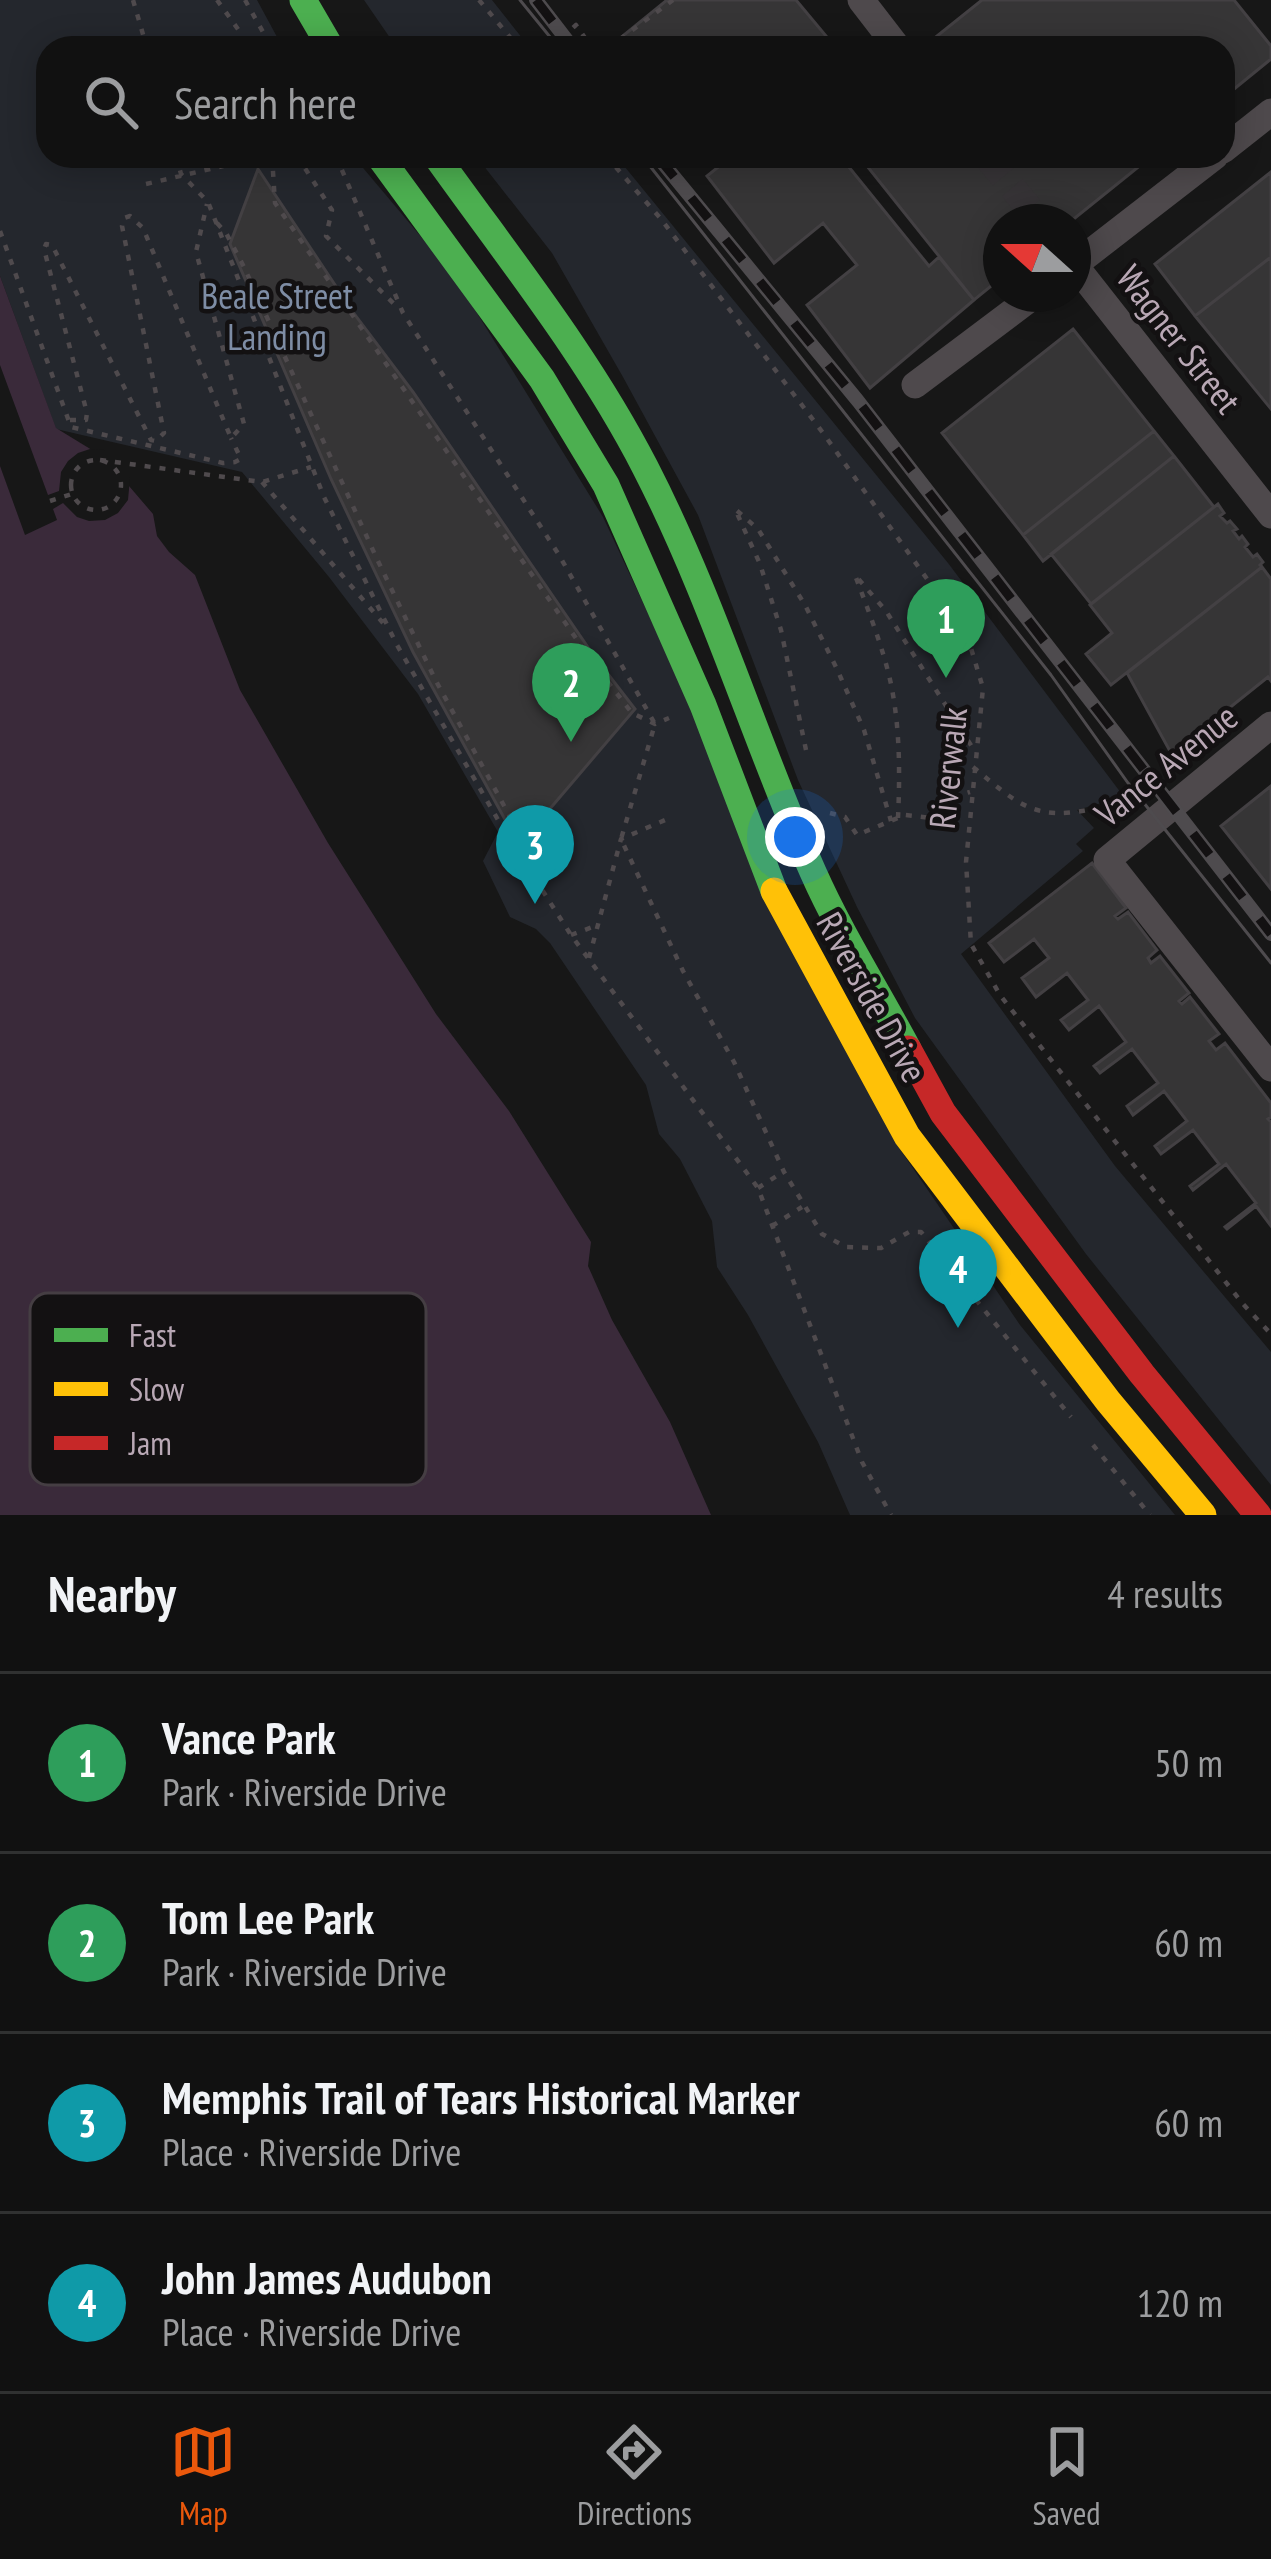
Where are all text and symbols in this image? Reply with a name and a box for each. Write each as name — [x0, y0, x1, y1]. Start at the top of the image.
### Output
search box — [36, 36, 1235, 168]
icon: search — [78, 69, 144, 135]
text: Search here — [174, 73, 357, 131]
north arrow — [983, 204, 1091, 312]
street label: Wagner Street — [1107, 255, 1252, 422]
park label: Beale Street Landing — [201, 272, 353, 360]
pin: 1 — [907, 579, 985, 678]
pin: 2 — [532, 643, 610, 742]
street label: Vance Avenue — [1084, 693, 1247, 837]
street label: Riverwalk — [918, 705, 977, 831]
pin: 3 — [496, 805, 574, 904]
your location — [765, 807, 825, 867]
street label: Riverside Drive — [806, 903, 938, 1090]
pin: 4 — [919, 1229, 997, 1328]
legend — [30, 1293, 426, 1485]
text: Fast — [129, 1313, 176, 1356]
text: Slow — [129, 1367, 185, 1410]
text: Jam — [128, 1421, 172, 1464]
text: Nearby — [48, 1560, 176, 1626]
text: 4 results — [1107, 1568, 1223, 1619]
text: Vance Park — [162, 1708, 336, 1766]
text: 1 — [78, 1737, 96, 1788]
text: 50 m — [1154, 1737, 1223, 1788]
text: Park · Riverside Drive — [162, 1766, 447, 1817]
text: Tom Lee Park — [162, 1888, 374, 1946]
text: 2 — [78, 1917, 96, 1968]
text: 60 m — [1154, 1917, 1223, 1968]
text: Park · Riverside Drive — [162, 1946, 447, 1997]
text: Memphis Trail of Tears Historical Marker — [162, 2068, 800, 2126]
text: 3 — [78, 2097, 96, 2148]
text: 60 m — [1154, 2097, 1223, 2148]
text: Place · Riverside Drive — [162, 2126, 461, 2177]
text: John James Audubon — [162, 2248, 492, 2306]
text: 4 — [78, 2277, 96, 2328]
text: 120 m — [1137, 2277, 1223, 2328]
text: Place · Riverside Drive — [162, 2306, 461, 2357]
tab: Map — [170, 2419, 236, 2534]
tab: Directions — [577, 2419, 692, 2534]
tab: Saved — [1033, 2419, 1101, 2534]

